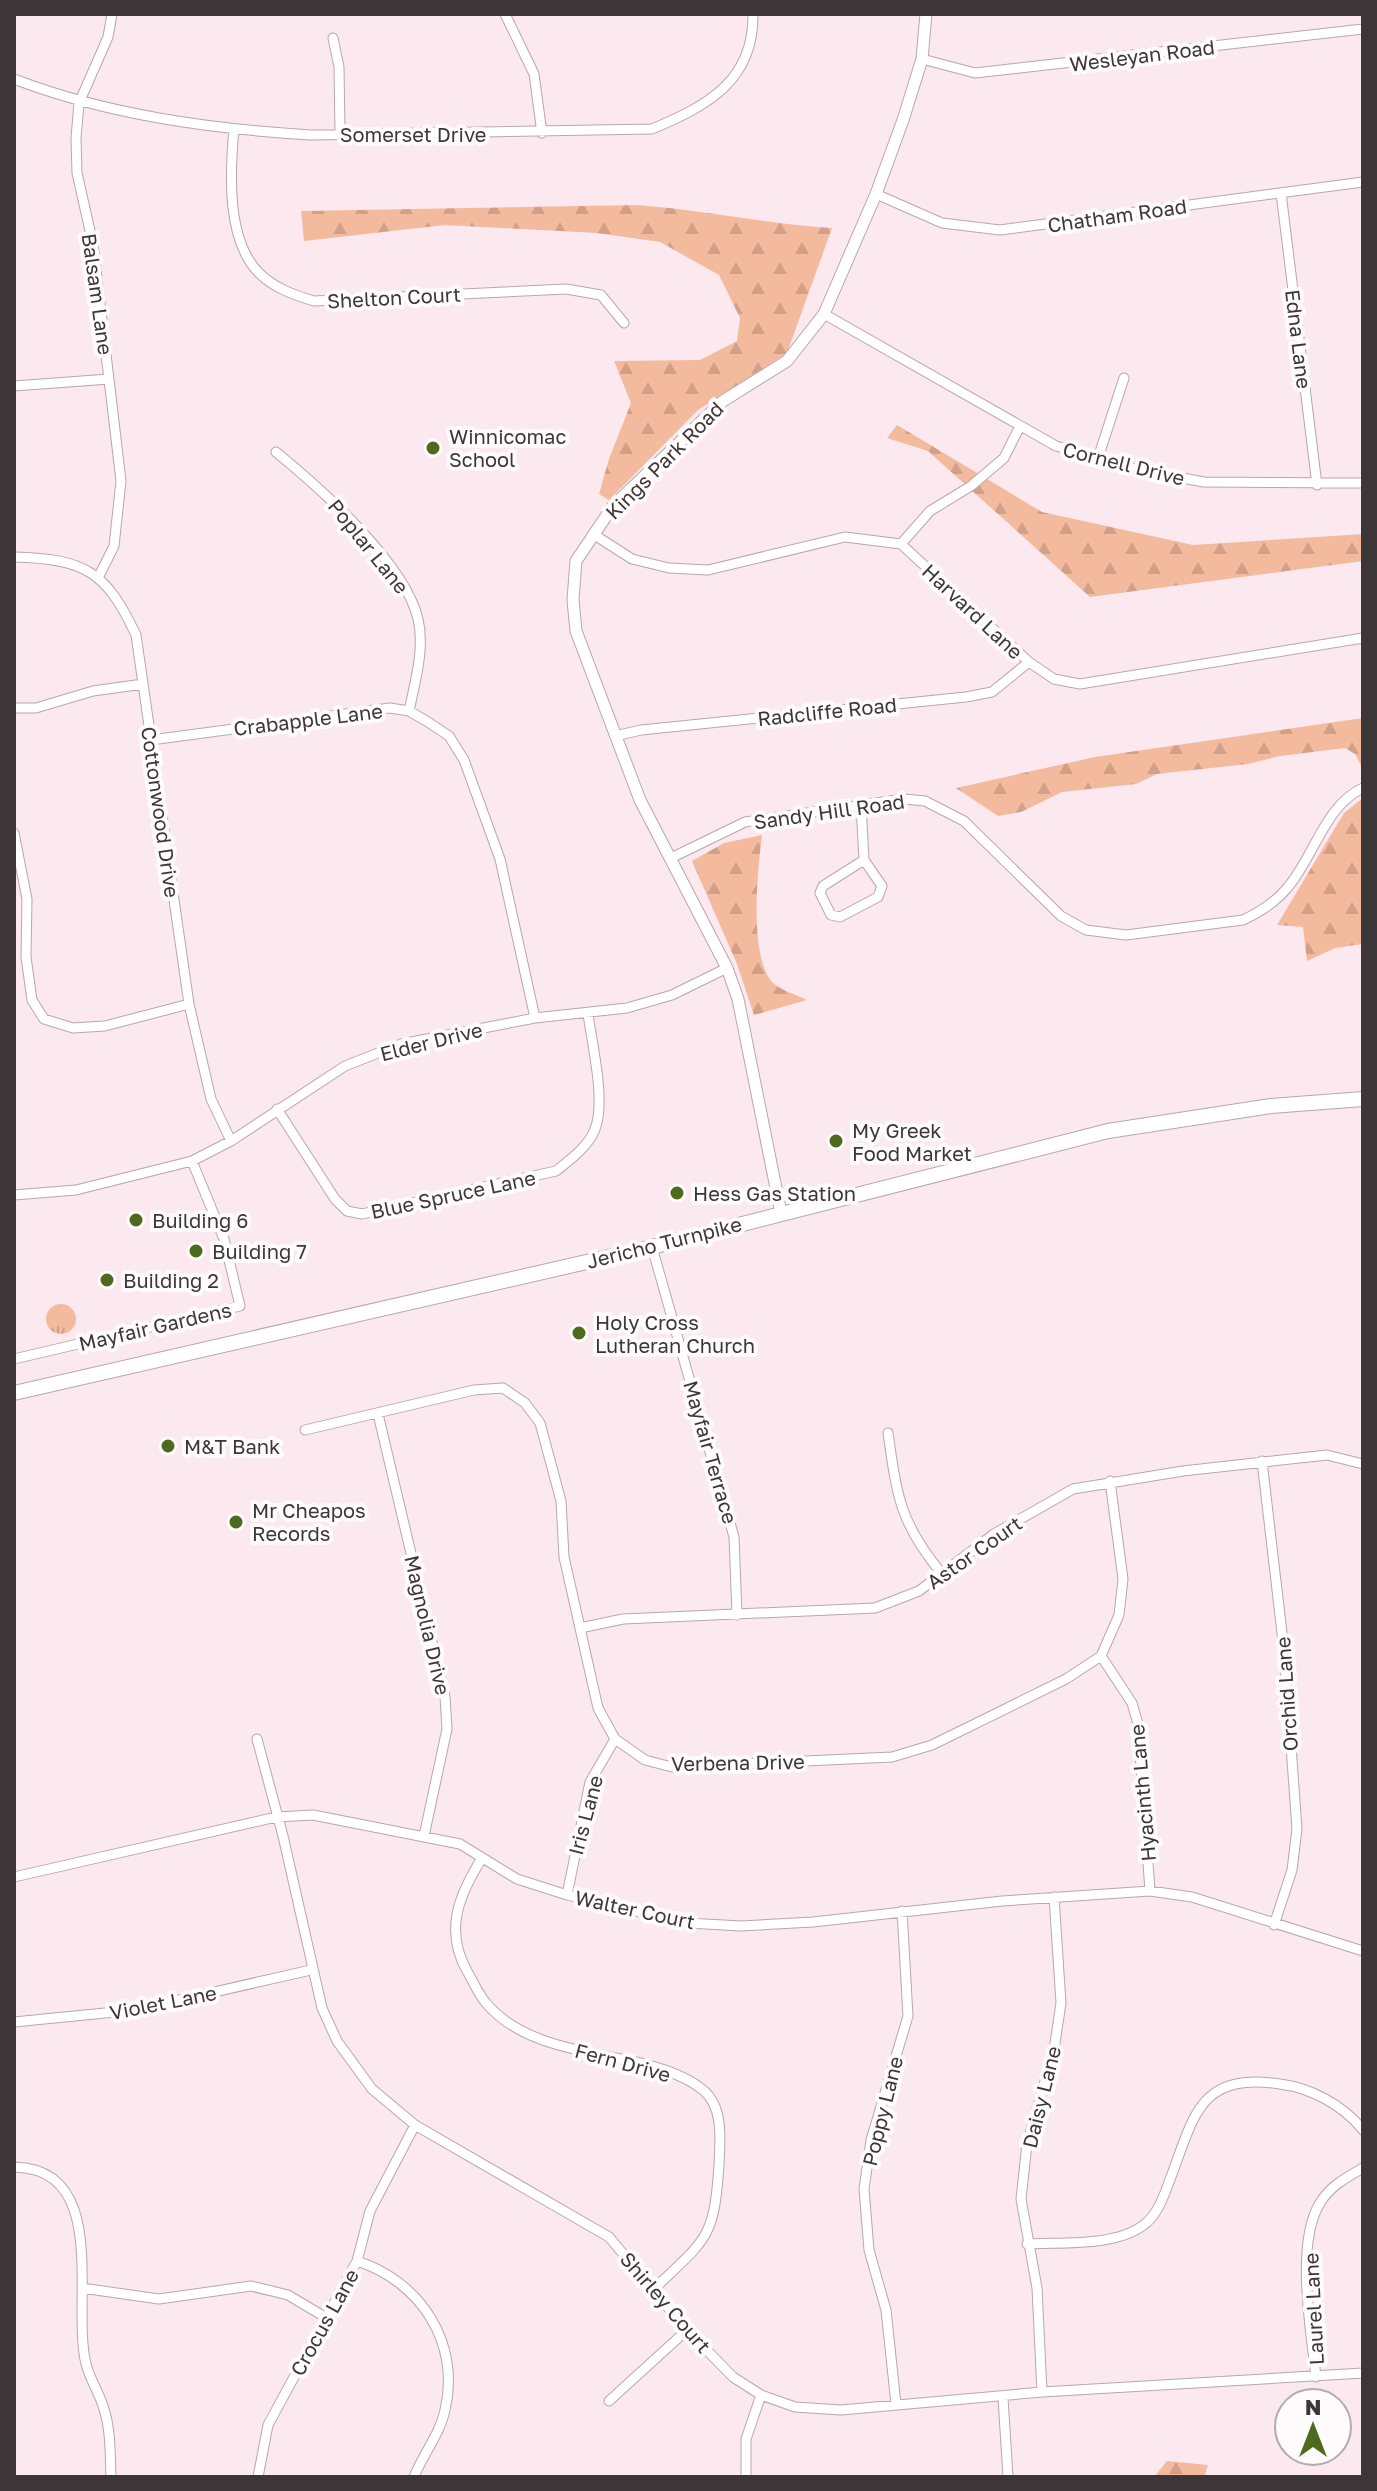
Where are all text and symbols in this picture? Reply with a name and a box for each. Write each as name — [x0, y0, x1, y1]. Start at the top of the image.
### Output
street label: Wesleyan Road — [1068, 34, 1216, 76]
street label: Somerset Drive — [340, 122, 486, 146]
street label: Chatham Road — [1046, 193, 1188, 237]
street label: Balsam Lane — [78, 232, 118, 356]
street label: Shelton Court — [327, 282, 461, 312]
street label: Edna Lane — [1281, 288, 1317, 390]
street label: Kings Park Road — [600, 396, 728, 524]
place label: Winnicomac School — [449, 424, 566, 471]
street label: Cornell Drive — [1061, 436, 1187, 490]
marker: Winnicomac School — [424, 439, 442, 457]
street label: Poplar Lane — [324, 494, 414, 598]
street label: Harvard Lane — [918, 558, 1028, 664]
street label: Radcliffe Road — [756, 692, 898, 730]
street label: Crabapple Lane — [232, 698, 384, 740]
street label: Cottonwood Drive — [137, 725, 185, 899]
street label: Sandy Hill Road — [752, 789, 906, 833]
street label: Elder Drive — [377, 1017, 485, 1065]
place label: My Greek Food Market — [852, 1118, 972, 1165]
marker: My Greek Food Market — [827, 1132, 845, 1150]
street label: Blue Spruce Lane — [368, 1165, 538, 1223]
place label: Hess Gas Station — [693, 1181, 856, 1205]
marker: Hess Gas Station — [668, 1184, 686, 1202]
place label: Building 6 — [152, 1208, 248, 1232]
marker: Building 6 — [127, 1211, 145, 1229]
street label: Jericho Turnpike — [584, 1211, 744, 1273]
place label: Building 7 — [212, 1239, 307, 1263]
marker: Building 7 — [187, 1242, 205, 1260]
place label: Building 2 — [123, 1268, 219, 1292]
marker: Building 2 — [98, 1271, 116, 1289]
street label: Mayfair Gardens — [76, 1297, 234, 1355]
place label: Holy Cross Lutheran Church — [595, 1310, 755, 1357]
marker: Holy Cross Lutheran Church — [570, 1324, 588, 1342]
street label: Mayfair Terrace — [679, 1378, 743, 1526]
place label: M&T Bank — [184, 1434, 280, 1458]
marker: M&T Bank — [159, 1437, 177, 1455]
place label: Mr Cheapos Records — [252, 1498, 366, 1545]
street label: Astor Court — [922, 1510, 1026, 1594]
marker: Mr Cheapos Records — [227, 1513, 245, 1531]
street label: Magnolia Drive — [400, 1553, 456, 1697]
street label: Orchid Lane — [1270, 1636, 1302, 1752]
street label: Hyacinth Lane — [1124, 1723, 1160, 1863]
street label: Verbena Drive — [671, 1749, 805, 1775]
street label: Iris Lane — [563, 1772, 607, 1858]
street label: Walter Court — [573, 1885, 697, 1933]
street label: Violet Lane — [108, 1980, 218, 2024]
street label: Fern Drive — [573, 2038, 673, 2086]
street label: Daisy Lane — [1017, 2044, 1065, 2150]
street label: Poppy Lane — [857, 2054, 907, 2168]
street label: Shirley Court — [616, 2247, 716, 2357]
street label: Laurel Lane — [1298, 2252, 1328, 2366]
street label: Crocus Lane — [285, 2264, 363, 2380]
north arrow — [1273, 2387, 1353, 2467]
text: N — [1305, 2393, 1321, 2420]

